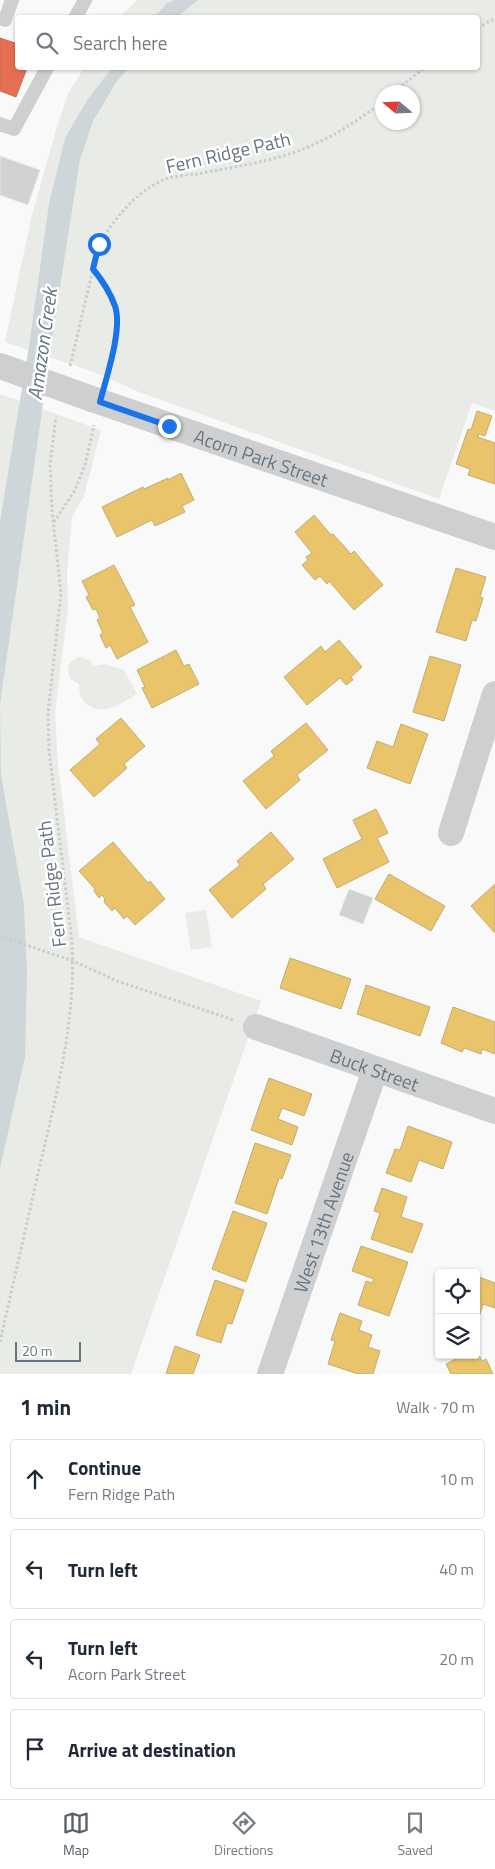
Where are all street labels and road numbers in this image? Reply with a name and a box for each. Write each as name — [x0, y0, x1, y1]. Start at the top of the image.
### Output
street label: Fern Ridge Path — [163, 124, 293, 180]
street label: Acorn Park Street — [190, 421, 333, 493]
street label: Fern Ridge Path — [29, 819, 73, 949]
street label: Buck Street — [326, 1040, 424, 1098]
street label: West 13th Avenue — [285, 1147, 360, 1296]

